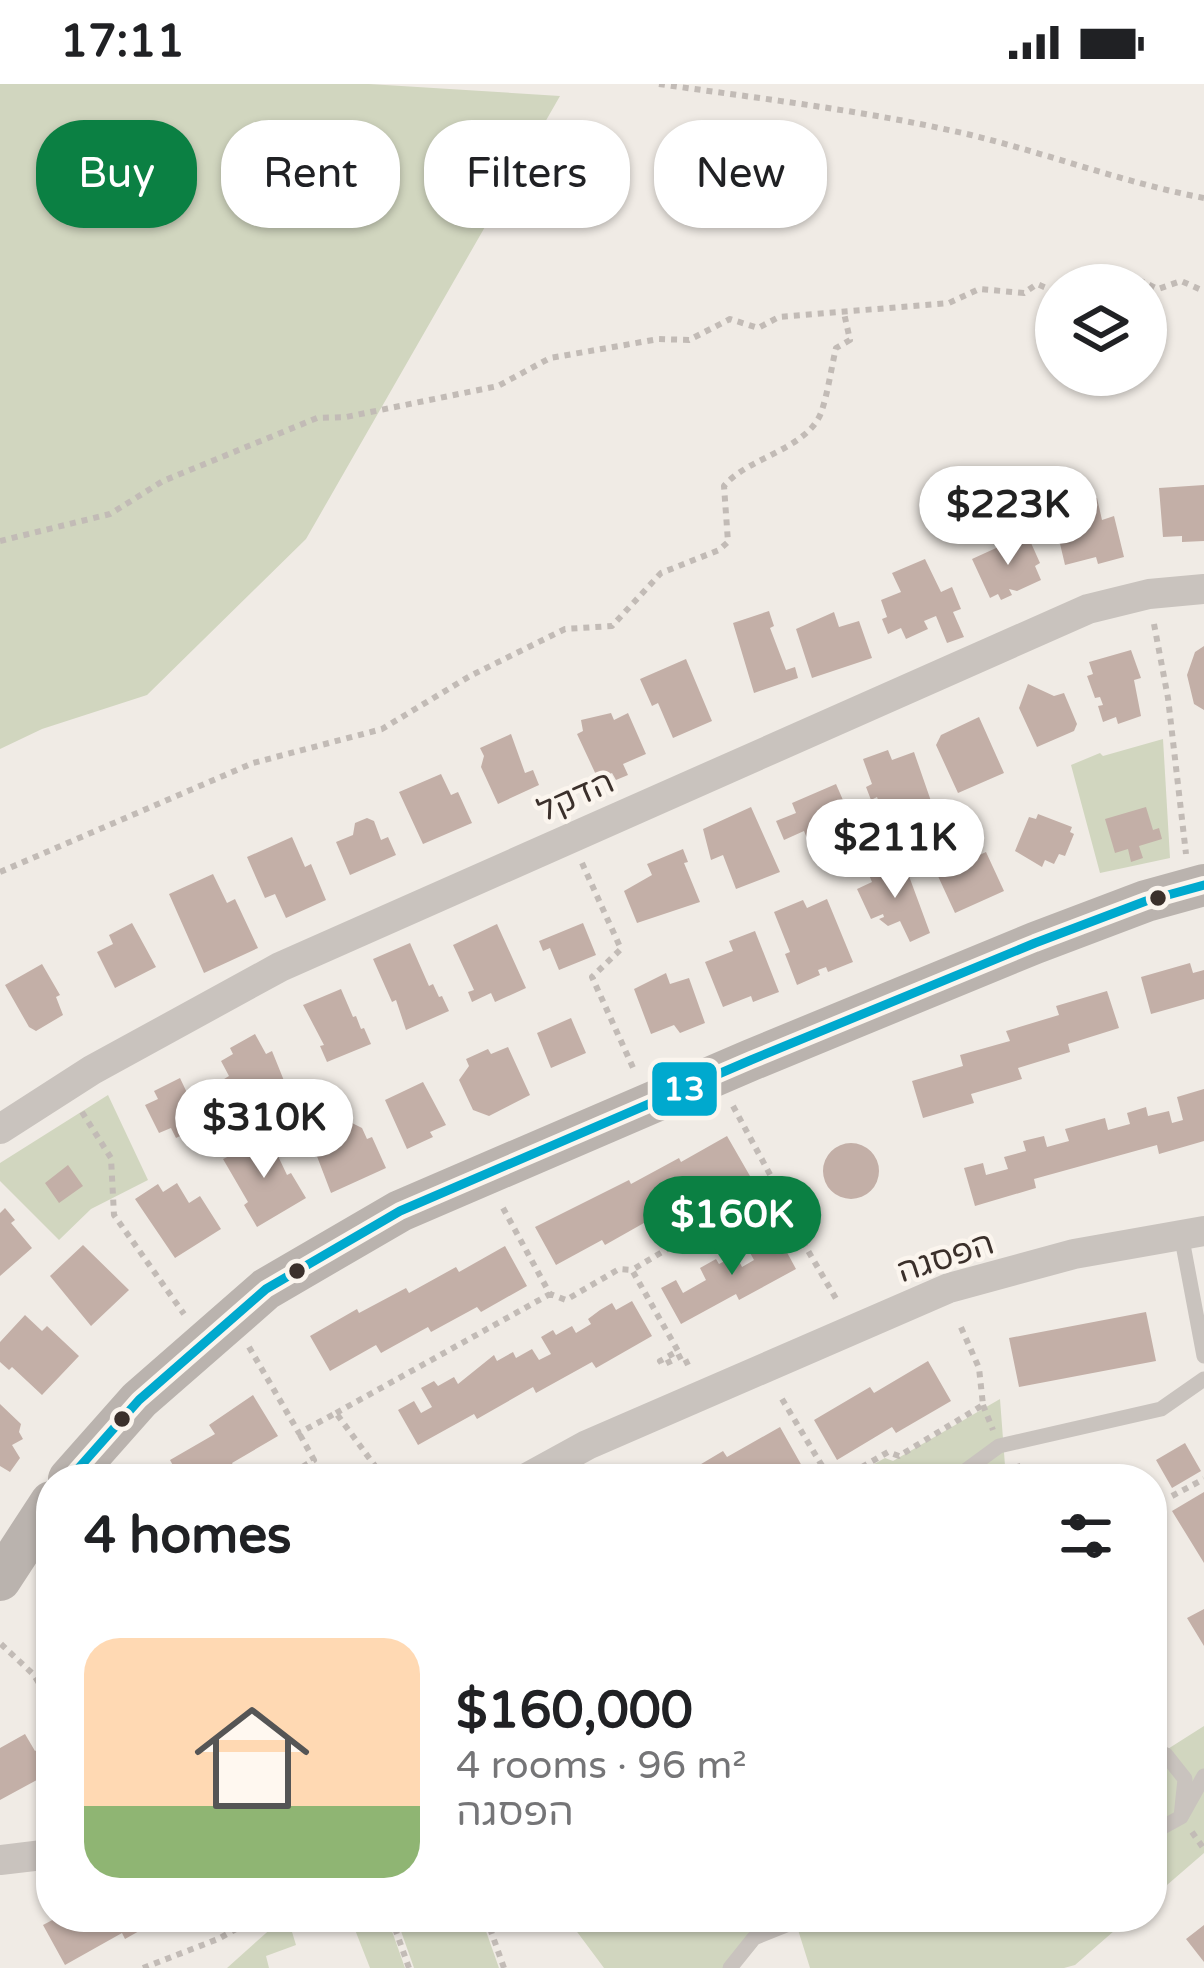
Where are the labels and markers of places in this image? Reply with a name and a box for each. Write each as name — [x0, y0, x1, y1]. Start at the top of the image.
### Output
pin: $223K — [924, 466, 1092, 568]
pin: $211K — [811, 799, 979, 901]
unlabelled marker — [1147, 887, 1169, 909]
pin: $310K — [180, 1079, 348, 1181]
pin: $160K — [648, 1176, 816, 1278]
unlabelled marker — [286, 1260, 308, 1282]
unlabelled marker — [111, 1408, 133, 1430]

